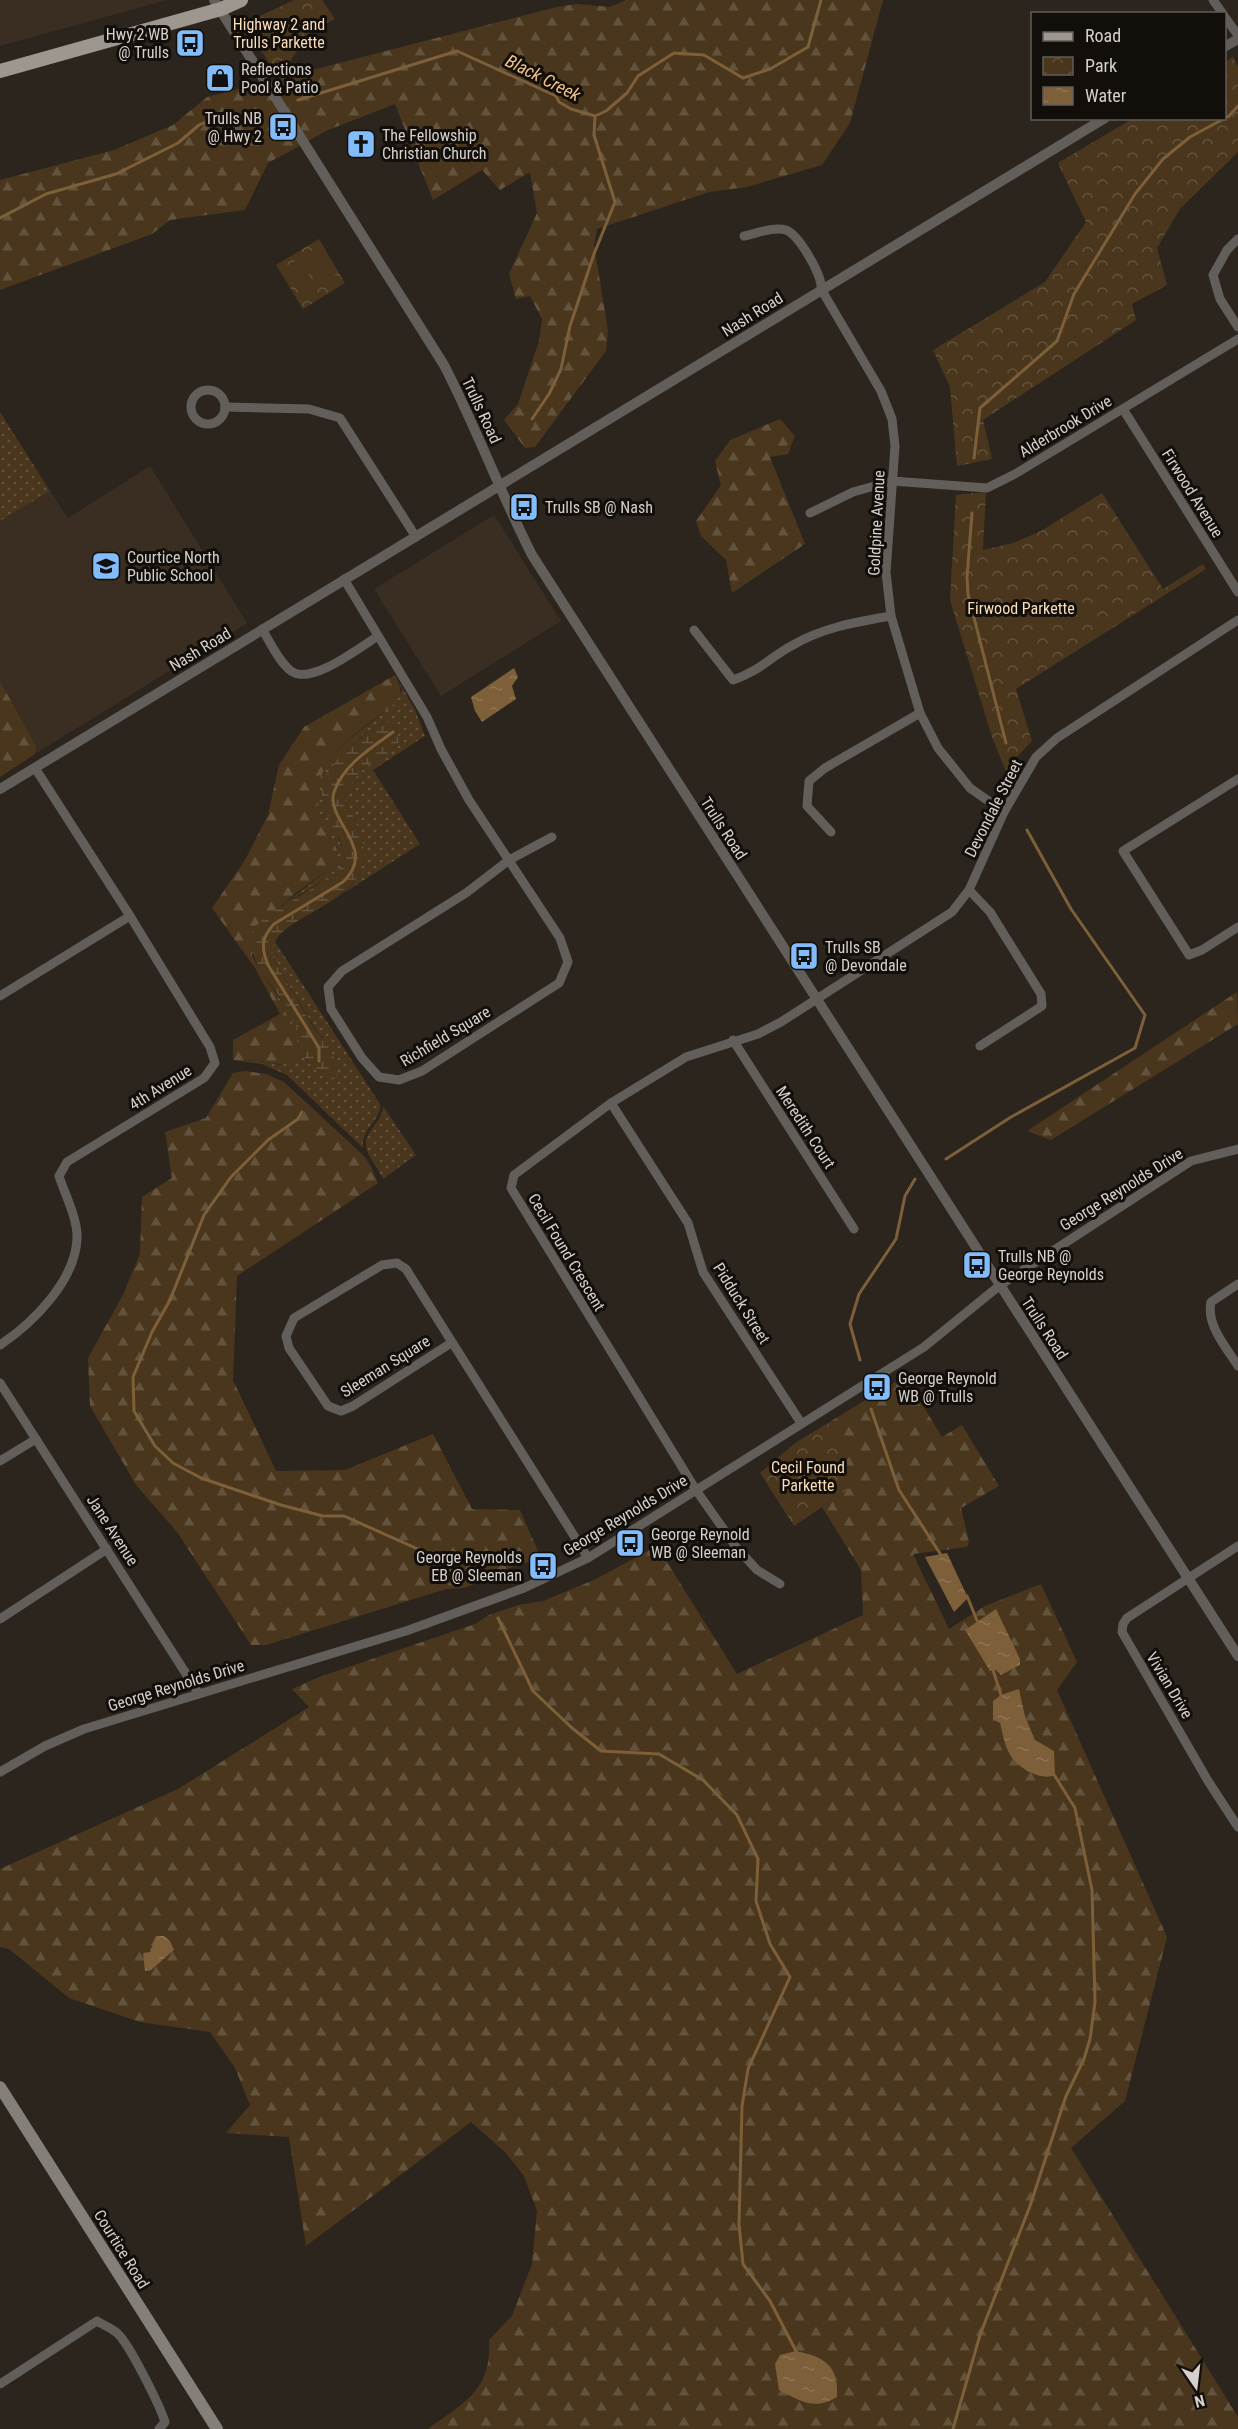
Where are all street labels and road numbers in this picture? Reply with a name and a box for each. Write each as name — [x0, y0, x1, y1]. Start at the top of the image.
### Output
street label: Nash Road — [718, 288, 786, 341]
street label: Trulls Road — [458, 374, 505, 446]
street label: Alderbrook Drive — [1015, 391, 1115, 462]
street label: Firwood Avenue — [1158, 446, 1227, 541]
street label: Goldpine Avenue — [864, 470, 889, 576]
street label: Nash Road — [166, 624, 234, 675]
street label: Devondale Street — [961, 756, 1026, 860]
street label: Trulls Road — [696, 793, 751, 863]
street label: Richfield Square — [397, 1002, 494, 1071]
street label: 4th Avenue — [126, 1061, 195, 1114]
street label: Meredith Court — [772, 1083, 839, 1172]
street label: George Reynolds Drive — [1056, 1144, 1186, 1235]
street label: Cecil Found Crescent — [524, 1190, 609, 1315]
street label: Pidduck Street — [709, 1259, 774, 1347]
street label: Trulls Road — [1017, 1293, 1072, 1363]
street label: Sleeman Square — [337, 1331, 434, 1402]
street label: George Reynolds Drive — [560, 1471, 691, 1560]
street label: Jane Avenue — [83, 1491, 142, 1569]
street label: Vivian Drive — [1142, 1649, 1197, 1722]
street label: George Reynolds Drive — [106, 1656, 247, 1715]
street label: Courtice Road — [90, 2206, 153, 2292]

